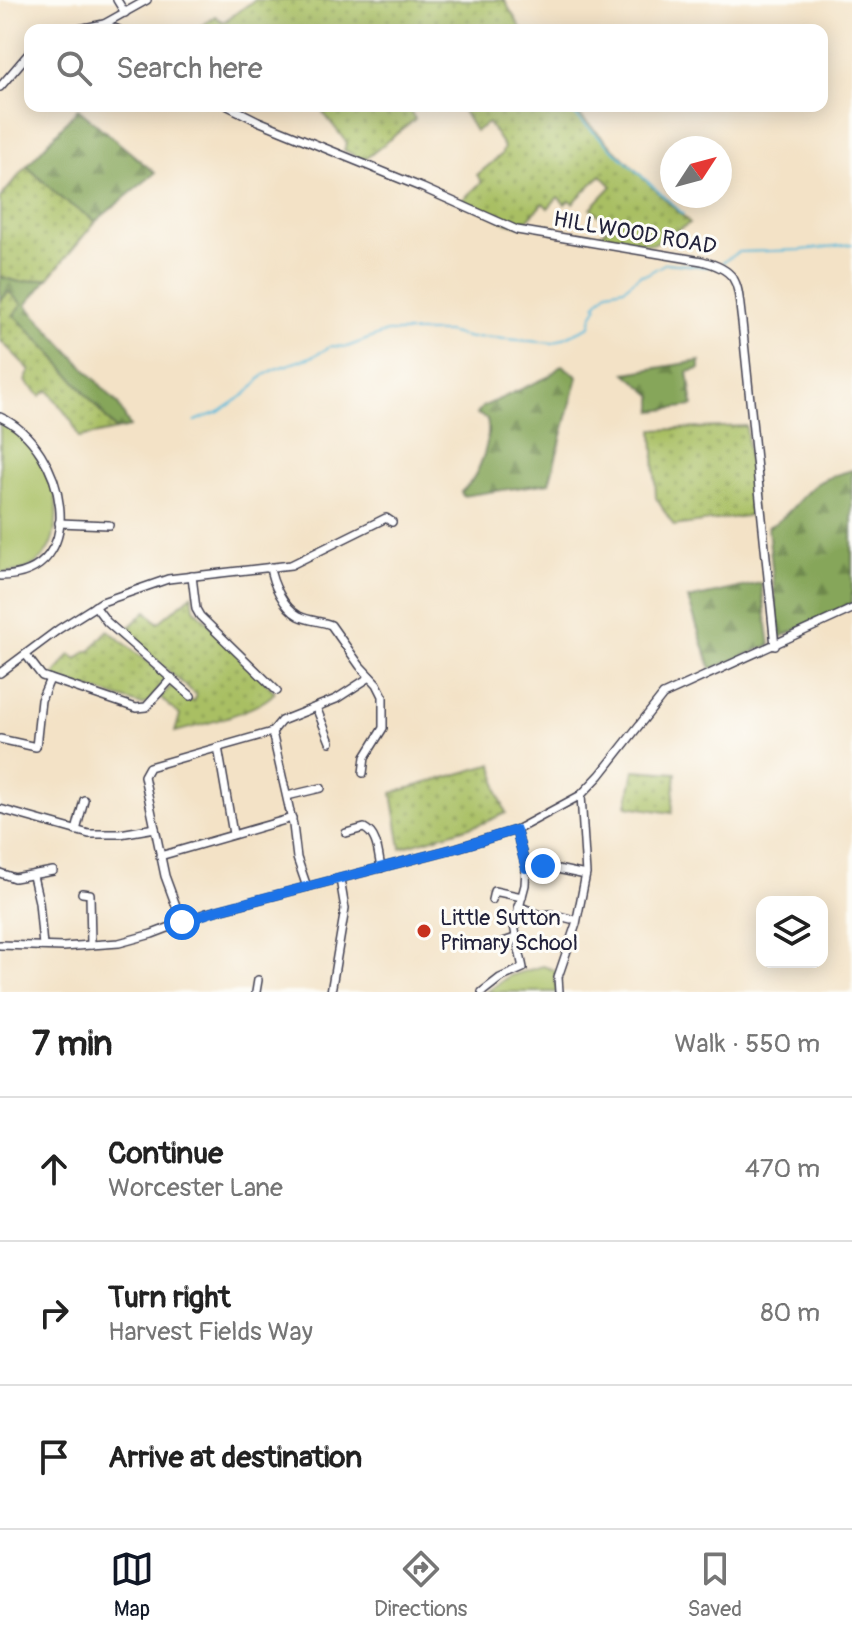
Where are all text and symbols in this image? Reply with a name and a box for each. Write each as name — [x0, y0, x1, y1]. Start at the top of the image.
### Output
search box — [24, 24, 828, 112]
icon: search — [52, 46, 96, 90]
text: Search here — [116, 50, 263, 87]
north arrow — [660, 136, 732, 208]
street label: HILLWOOD ROAD — [551, 205, 719, 261]
route end — [525, 848, 561, 884]
map controls — [756, 896, 828, 968]
button: layers — [756, 896, 828, 968]
route start — [164, 904, 200, 940]
place label: Little Sutton Primary School — [440, 904, 578, 957]
marker: Little Sutton Primary School — [415, 922, 433, 940]
text: 7 min — [32, 1023, 113, 1066]
text: Walk · 550 m — [674, 1028, 820, 1060]
text: Continue — [108, 1135, 223, 1172]
icon: ahead — [32, 1147, 76, 1191]
text: 470 m — [745, 1153, 820, 1185]
text: Worcester Lane — [108, 1172, 283, 1204]
text: Turn right — [108, 1279, 231, 1316]
icon: right — [32, 1291, 76, 1335]
text: 80 m — [760, 1297, 820, 1329]
text: Harvest Fields Way — [108, 1316, 313, 1348]
icon: arrive — [32, 1435, 76, 1479]
text: Arrive at destination — [108, 1439, 362, 1476]
tab: Map — [110, 1547, 154, 1623]
tab: Directions — [374, 1547, 467, 1623]
tab: Saved — [687, 1547, 742, 1623]

